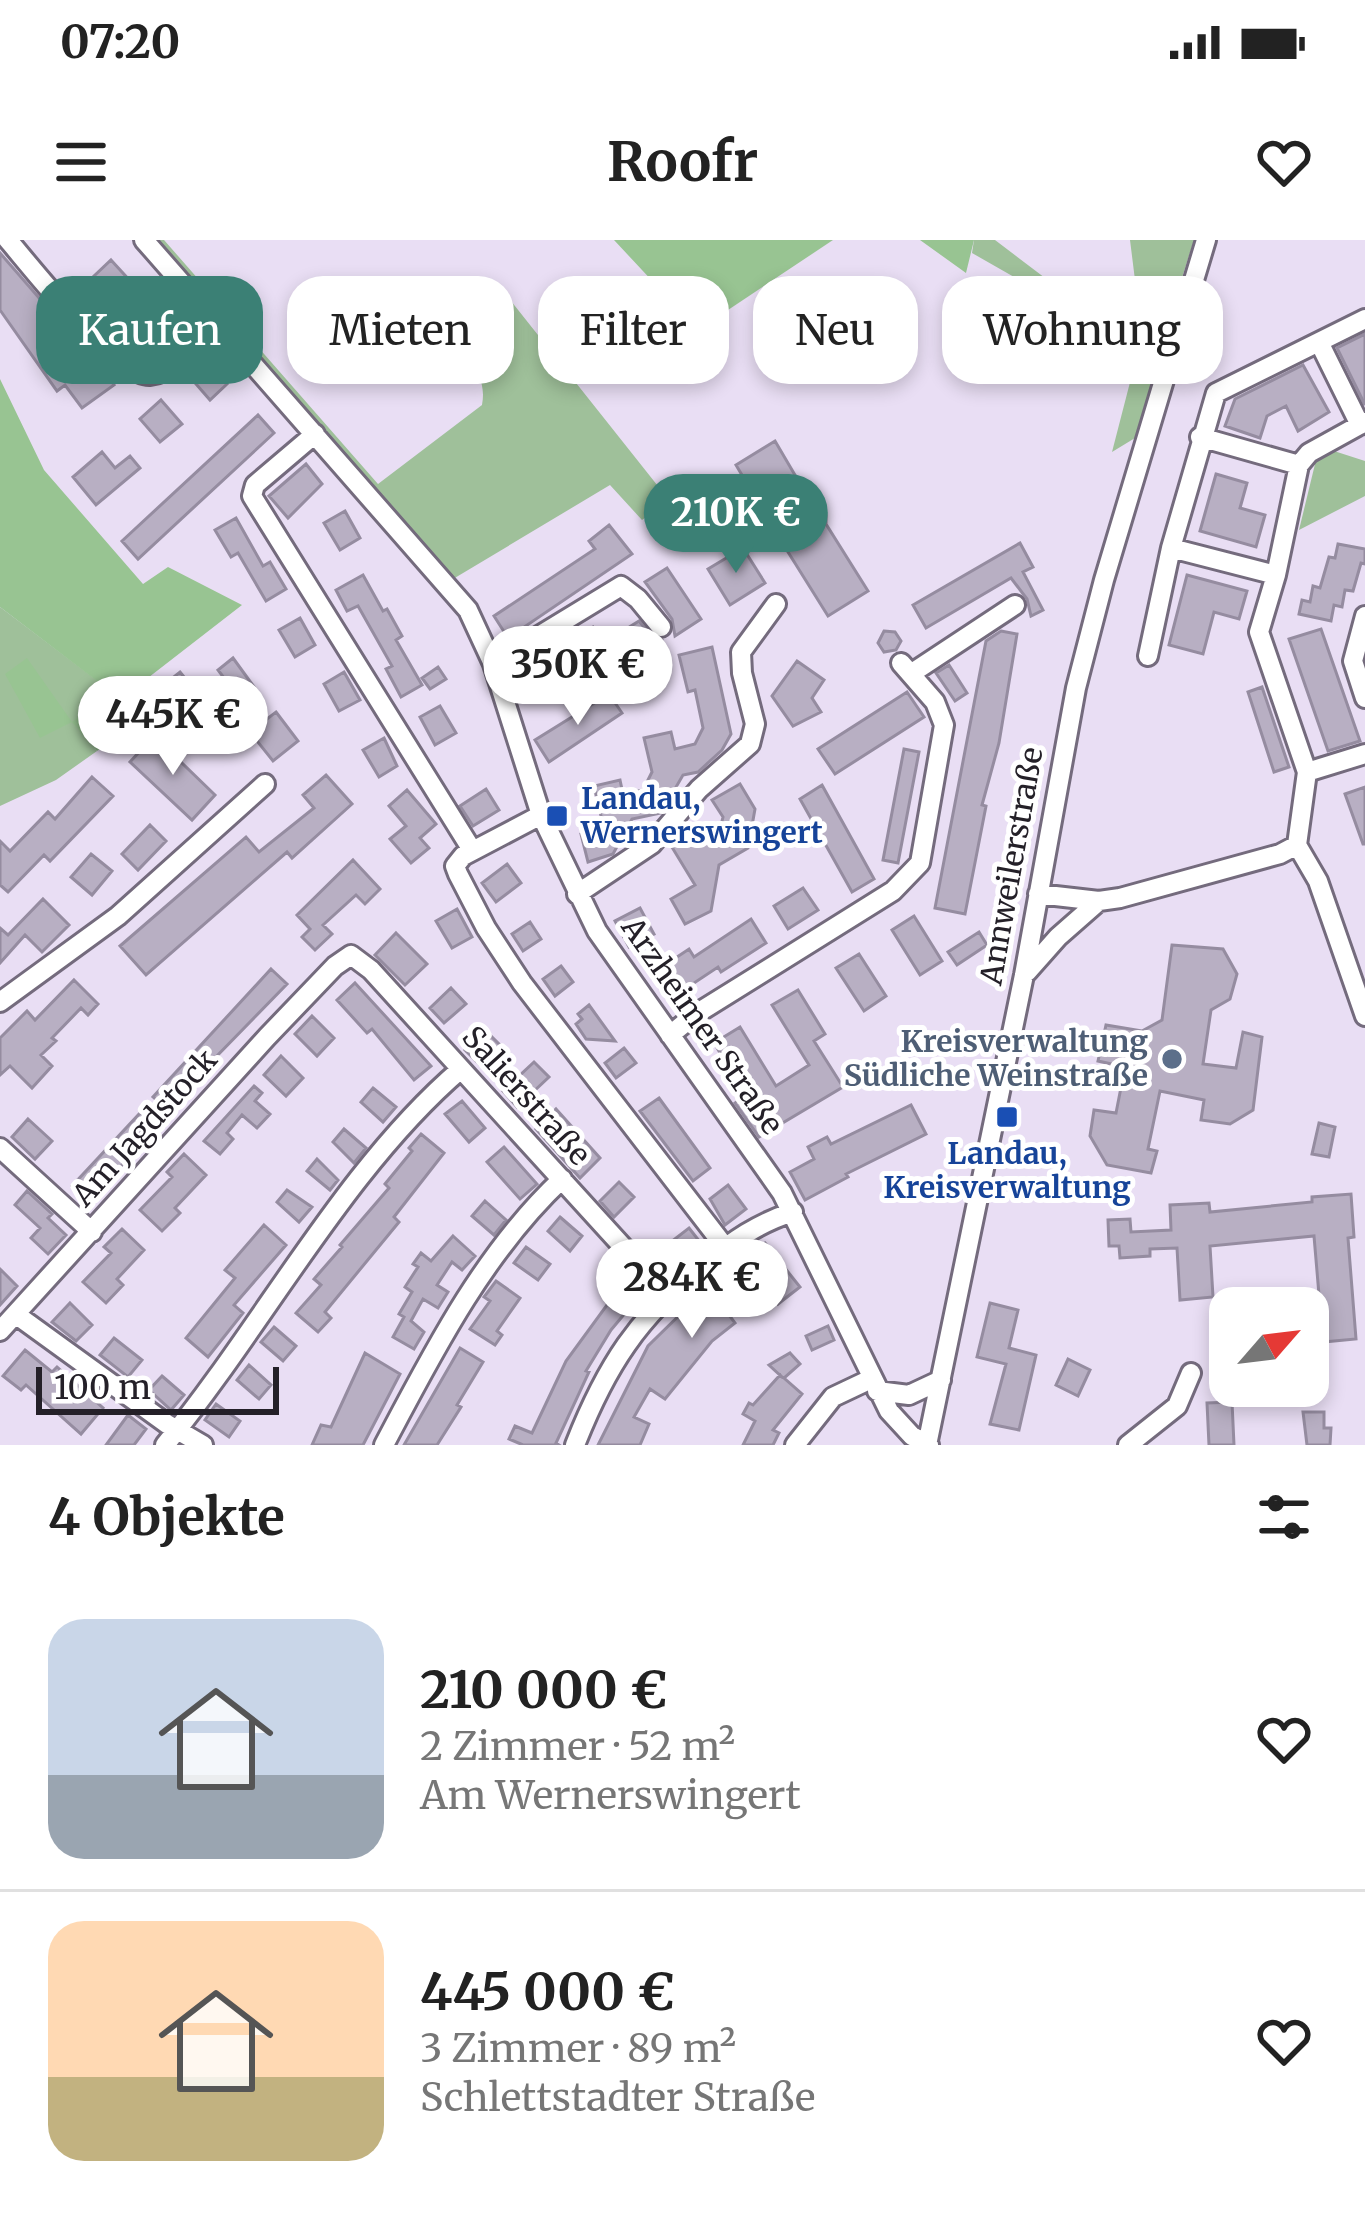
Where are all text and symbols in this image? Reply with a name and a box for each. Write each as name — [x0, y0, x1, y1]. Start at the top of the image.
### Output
text: 07:20 — [60, 14, 180, 70]
text: Roofr — [607, 128, 758, 196]
icon: menu — [48, 129, 114, 195]
icon: heart — [1251, 129, 1317, 195]
chip: Kaufen — [36, 276, 263, 384]
chip: Mieten — [287, 276, 514, 384]
chip: Filter — [538, 276, 729, 384]
chip: Neu — [753, 276, 918, 384]
chip: Wohnung — [942, 276, 1223, 384]
pin: 210K € — [638, 474, 834, 576]
text: 210K € — [671, 488, 801, 537]
pin: 350K € — [480, 626, 676, 728]
text: 350K € — [510, 640, 646, 689]
pin: 445K € — [75, 676, 271, 778]
text: 445K € — [105, 690, 241, 739]
street label: Annweilerstraße — [971, 744, 1051, 989]
place label: Landau, Wernerswingert — [580, 779, 823, 851]
marker: Landau, Wernerswingert — [544, 803, 570, 829]
street label: Arzheimer Straße — [613, 909, 792, 1141]
street label: Salierstraße — [454, 1018, 599, 1173]
place label: Kreisverwaltung Südliche Weinstraße — [844, 1022, 1148, 1094]
street label: Am Jagdstock — [63, 1041, 225, 1214]
marker: Kreisverwaltung Südliche Weinstraße — [1159, 1046, 1185, 1072]
marker: Landau, Kreisverwaltung — [994, 1104, 1020, 1130]
place label: Landau, Kreisverwaltung — [883, 1134, 1131, 1206]
pin: 284K € — [594, 1239, 790, 1341]
text: 284K € — [623, 1253, 761, 1302]
north arrow — [1209, 1287, 1329, 1407]
map controls — [1209, 1287, 1329, 1407]
scale bar — [36, 1361, 279, 1414]
text: 100 m — [54, 1367, 151, 1408]
icon: filters — [1251, 1484, 1317, 1550]
text: 4 Objekte — [48, 1485, 285, 1549]
text: 210 000 € — [420, 1658, 668, 1722]
icon: home — [144, 1667, 288, 1811]
icon: heart — [1251, 1706, 1317, 1772]
text: 2 Zimmer · 52 m² — [420, 1722, 735, 1771]
text: Am Wernerswingert — [420, 1771, 801, 1820]
text: 445 000 € — [420, 1960, 675, 2024]
icon: home — [144, 1969, 288, 2113]
icon: heart — [1251, 2008, 1317, 2074]
text: 3 Zimmer · 89 m² — [420, 2024, 736, 2073]
text: Schlettstadter Straße — [420, 2073, 815, 2122]

